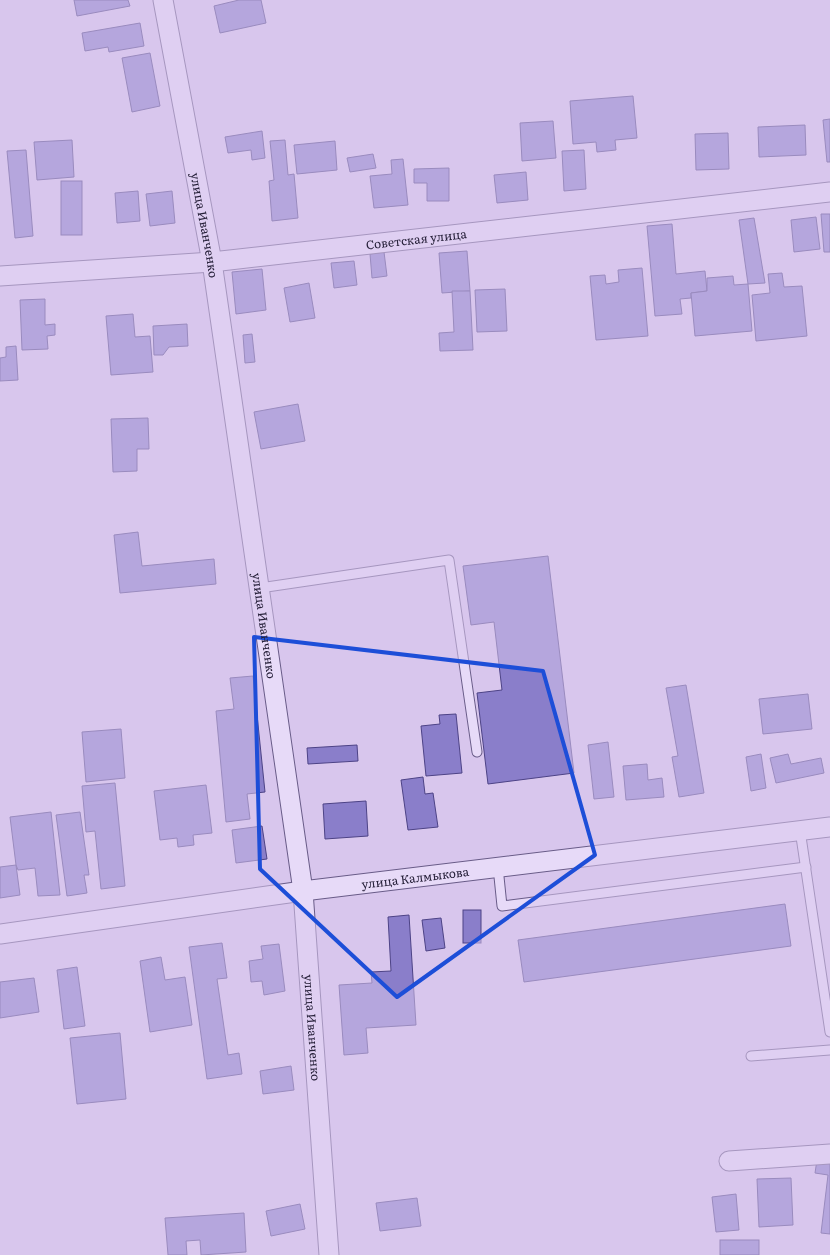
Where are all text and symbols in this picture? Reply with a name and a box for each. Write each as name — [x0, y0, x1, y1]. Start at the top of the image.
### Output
street label: улица Иванченко — [186, 171, 223, 279]
street label: Советская улица — [365, 224, 468, 254]
street label: улица Иванченко — [248, 572, 281, 680]
street label: улица Калмыкова — [360, 862, 470, 893]
street label: улица Иванченко — [300, 974, 326, 1081]

